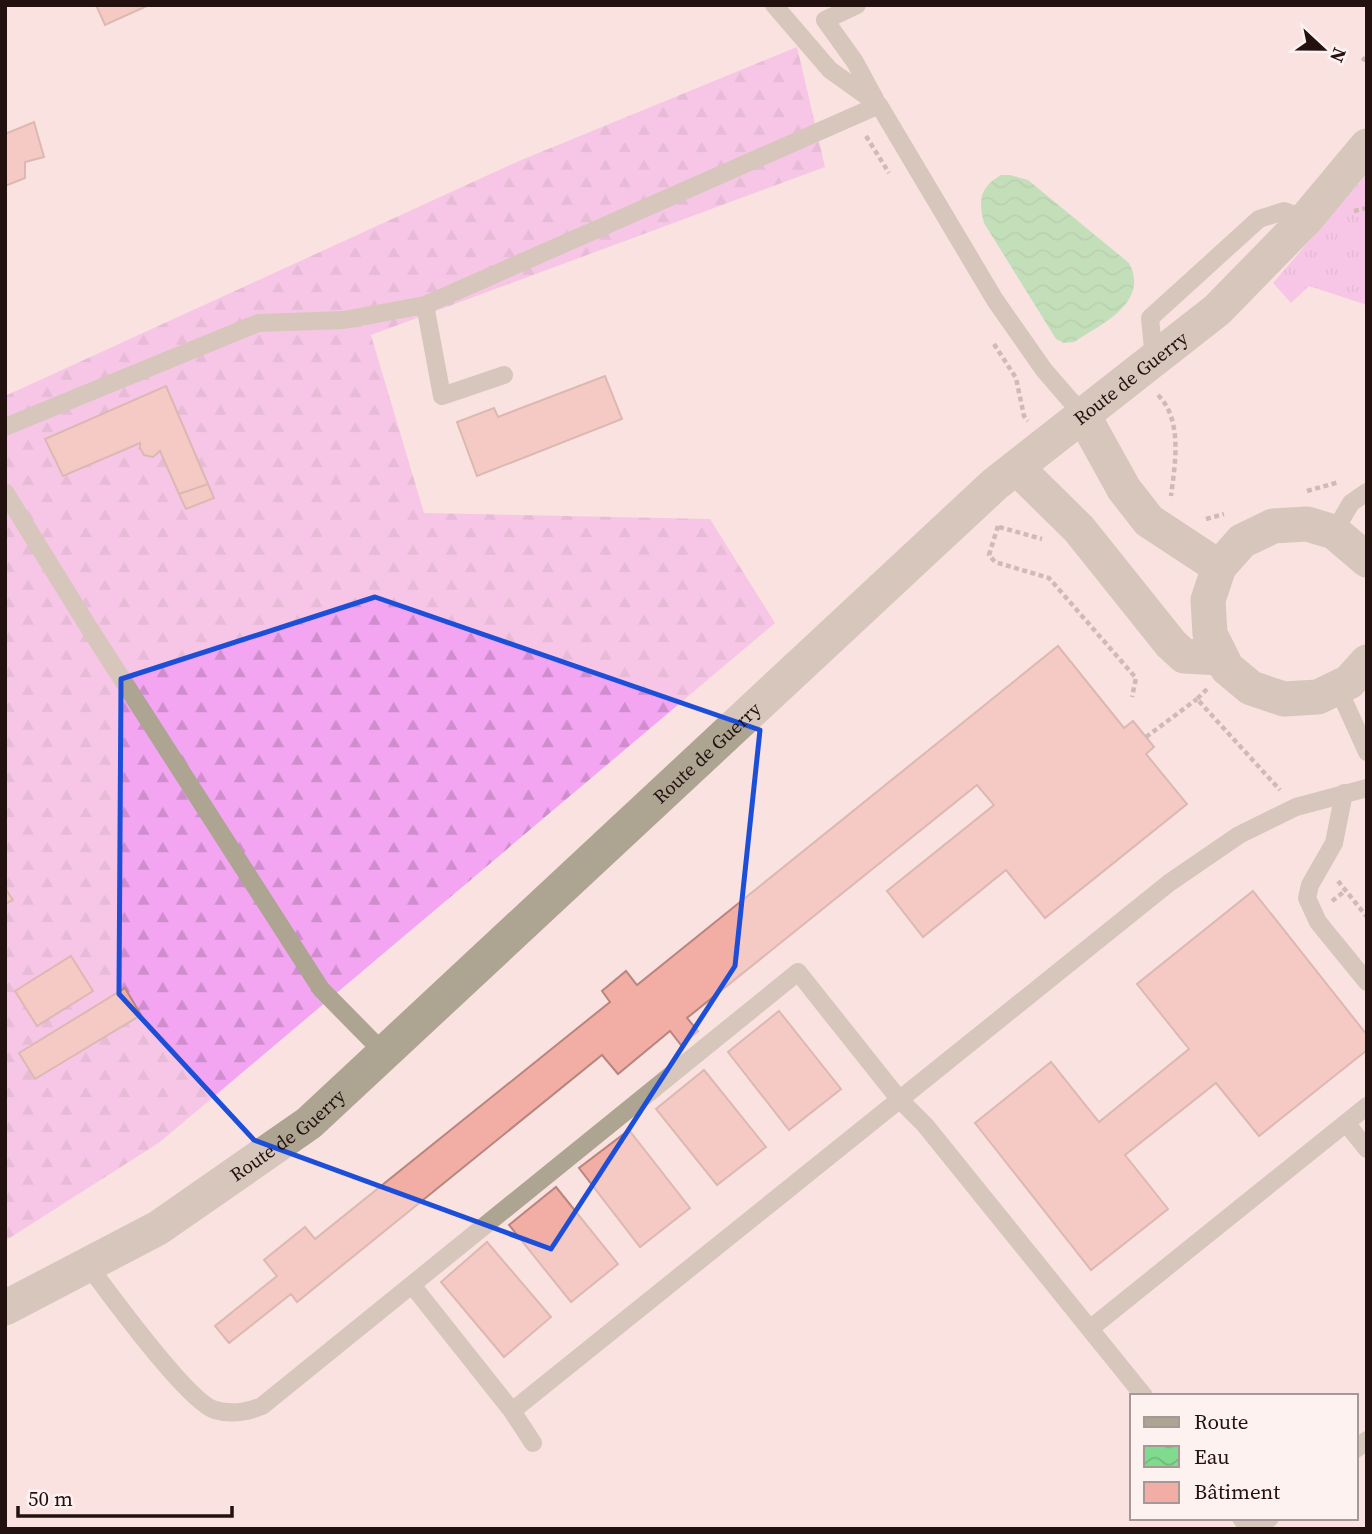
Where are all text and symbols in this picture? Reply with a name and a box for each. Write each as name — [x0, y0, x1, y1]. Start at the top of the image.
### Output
north arrow — [1288, 14, 1358, 84]
text: N — [1324, 44, 1353, 67]
street label: Route de Guerry — [1068, 325, 1193, 431]
street label: Route de Guerry — [647, 696, 766, 809]
street label: Route de Guerry — [225, 1083, 351, 1187]
legend — [1130, 1394, 1358, 1520]
text: Route — [1194, 1407, 1249, 1436]
text: Eau — [1194, 1442, 1230, 1471]
scale bar — [18, 1474, 231, 1518]
text: Bâtiment — [1194, 1477, 1280, 1506]
text: 50 m — [28, 1484, 73, 1513]

